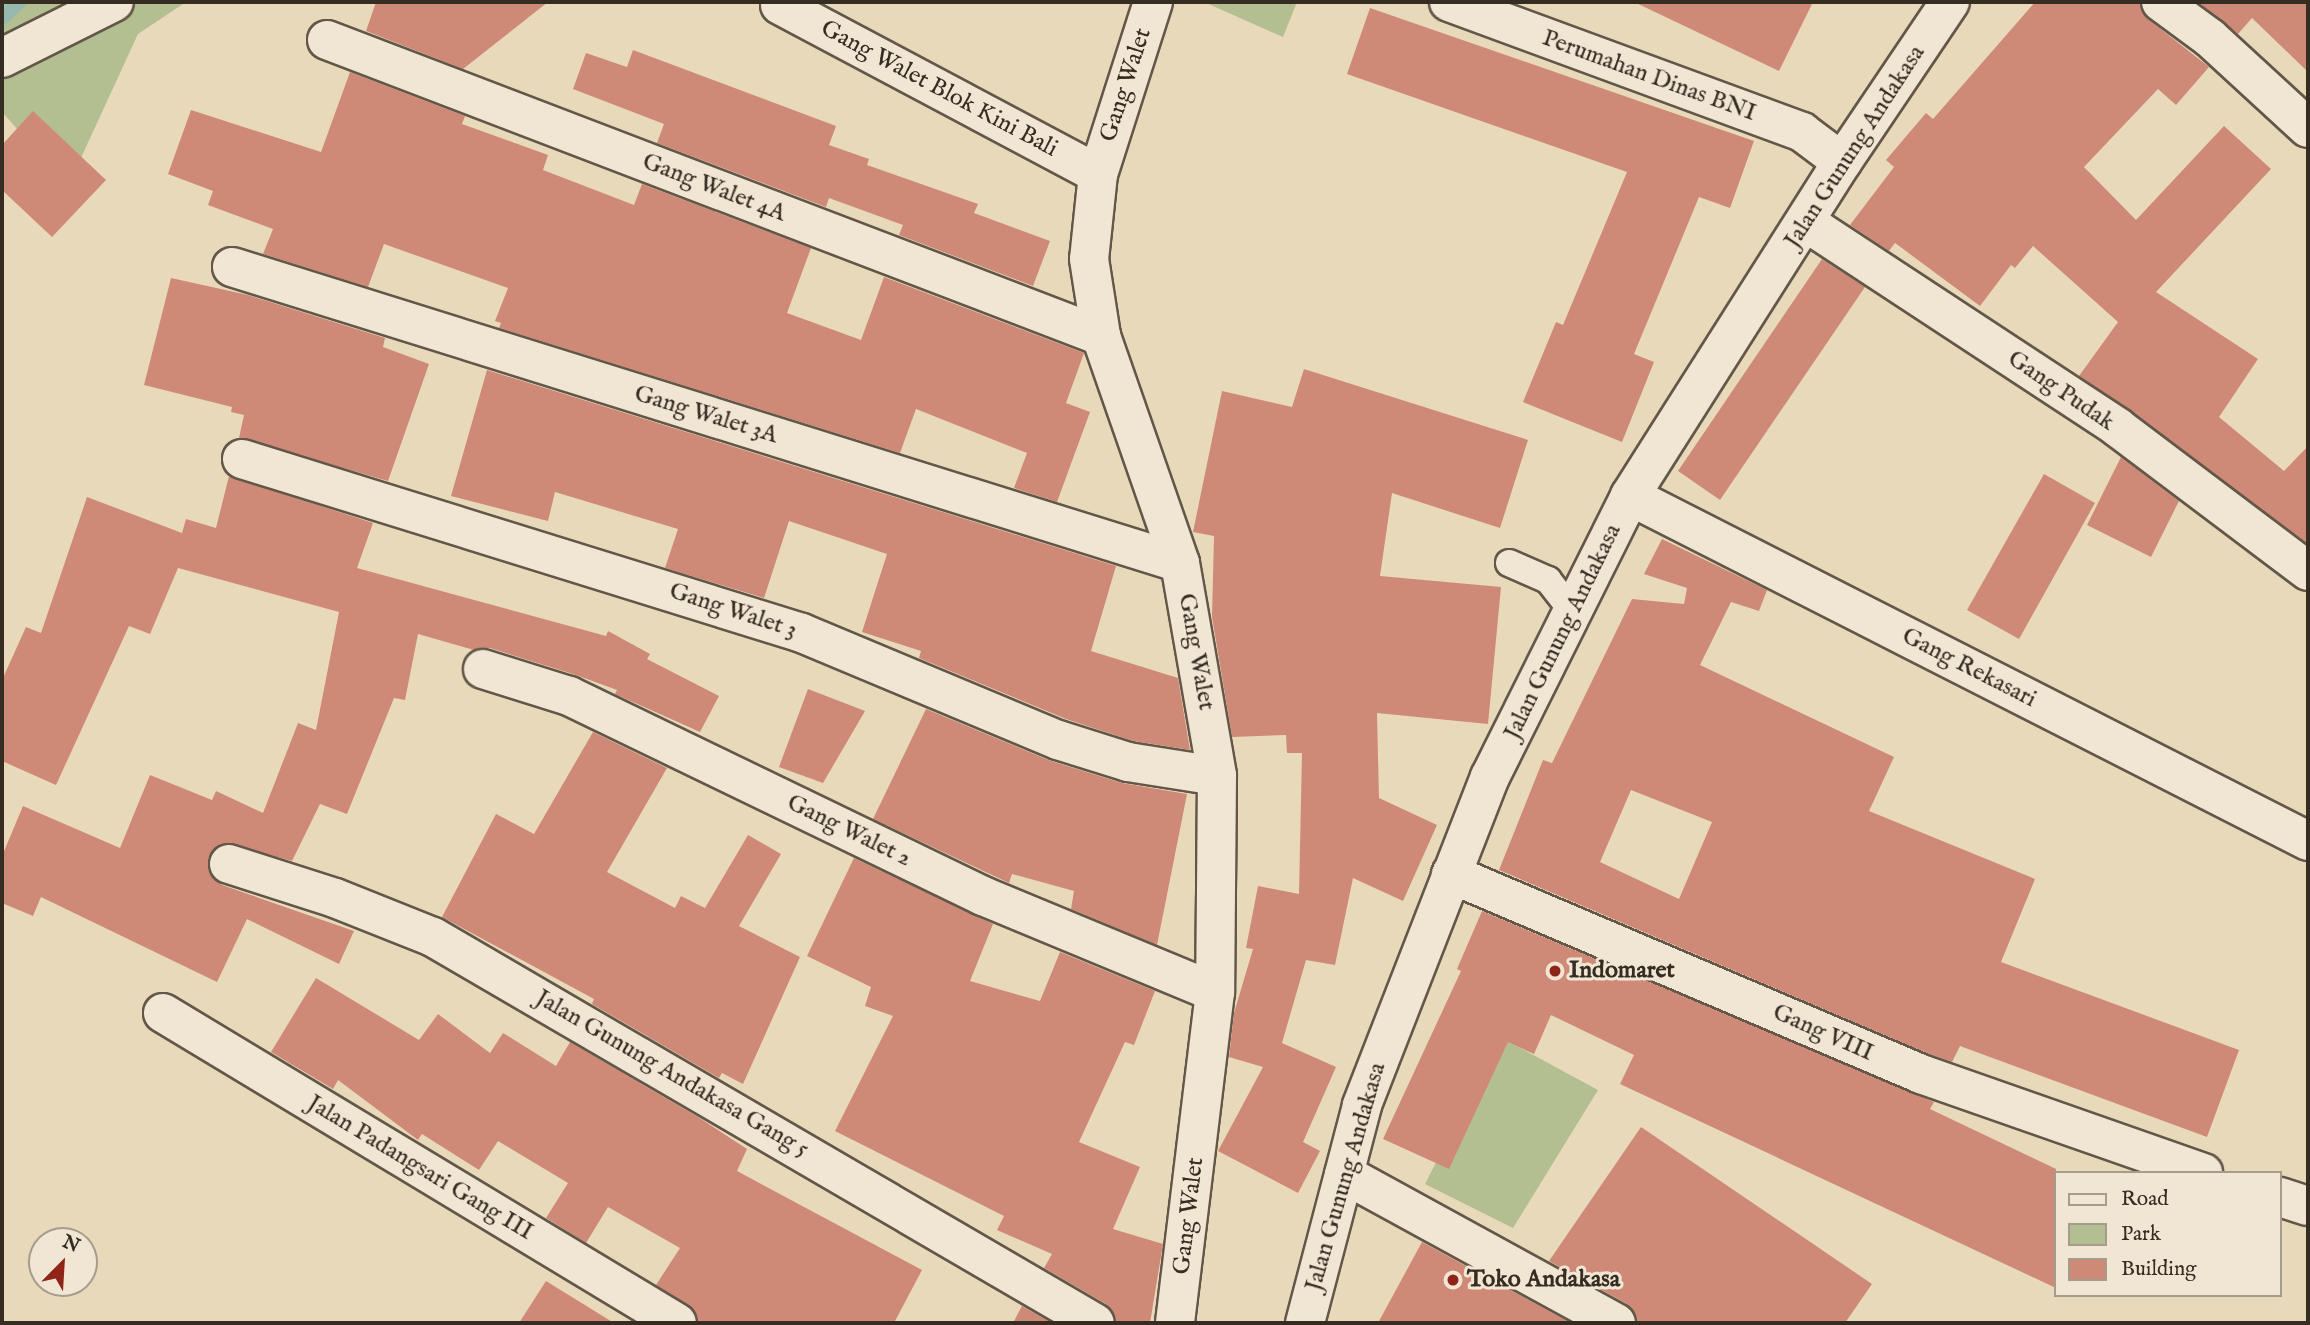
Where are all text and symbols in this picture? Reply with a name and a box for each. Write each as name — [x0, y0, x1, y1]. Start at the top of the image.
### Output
street label: Gang Walet Blok Kini Bali — [816, 14, 1062, 164]
street label: Gang Walet — [1094, 24, 1158, 146]
street label: Perumahan Dinas BNI — [1538, 24, 1760, 128]
street label: Jalan Gunung Andakasa — [1779, 40, 1931, 254]
street label: Gang Walet 4A — [638, 147, 790, 229]
street label: Gang Pudak — [2002, 345, 2120, 437]
street label: Gang Walet 3A — [631, 380, 781, 450]
street label: Jalan Gunung Andakasa — [1498, 519, 1628, 745]
street label: Gang Walet 3 — [666, 577, 800, 645]
street label: Gang Walet — [1172, 591, 1220, 713]
street label: Gang Rekasari — [1897, 622, 2041, 714]
street label: Gang Walet 2 — [782, 789, 916, 873]
place label: Indomaret — [1569, 957, 1675, 985]
marker: Indomaret — [1547, 963, 1563, 979]
street label: Jalan Gunung Andakasa Gang 5 — [530, 984, 814, 1164]
street label: Gang VIII — [1768, 998, 1878, 1068]
street label: Jalan Gunung Andakasa — [1300, 1059, 1392, 1295]
street label: Jalan Padangsari Gang III — [302, 1089, 538, 1247]
street label: Gang Walet — [1168, 1156, 1210, 1276]
legend — [2054, 1171, 2282, 1297]
text: Road — [2121, 1186, 2168, 1213]
text: Park — [2121, 1221, 2161, 1248]
north arrow — [28, 1227, 98, 1297]
text: N — [58, 1230, 83, 1259]
text: Building — [2121, 1256, 2196, 1283]
place label: Toko Andakasa — [1467, 1266, 1620, 1294]
marker: Toko Andakasa — [1445, 1272, 1461, 1288]

